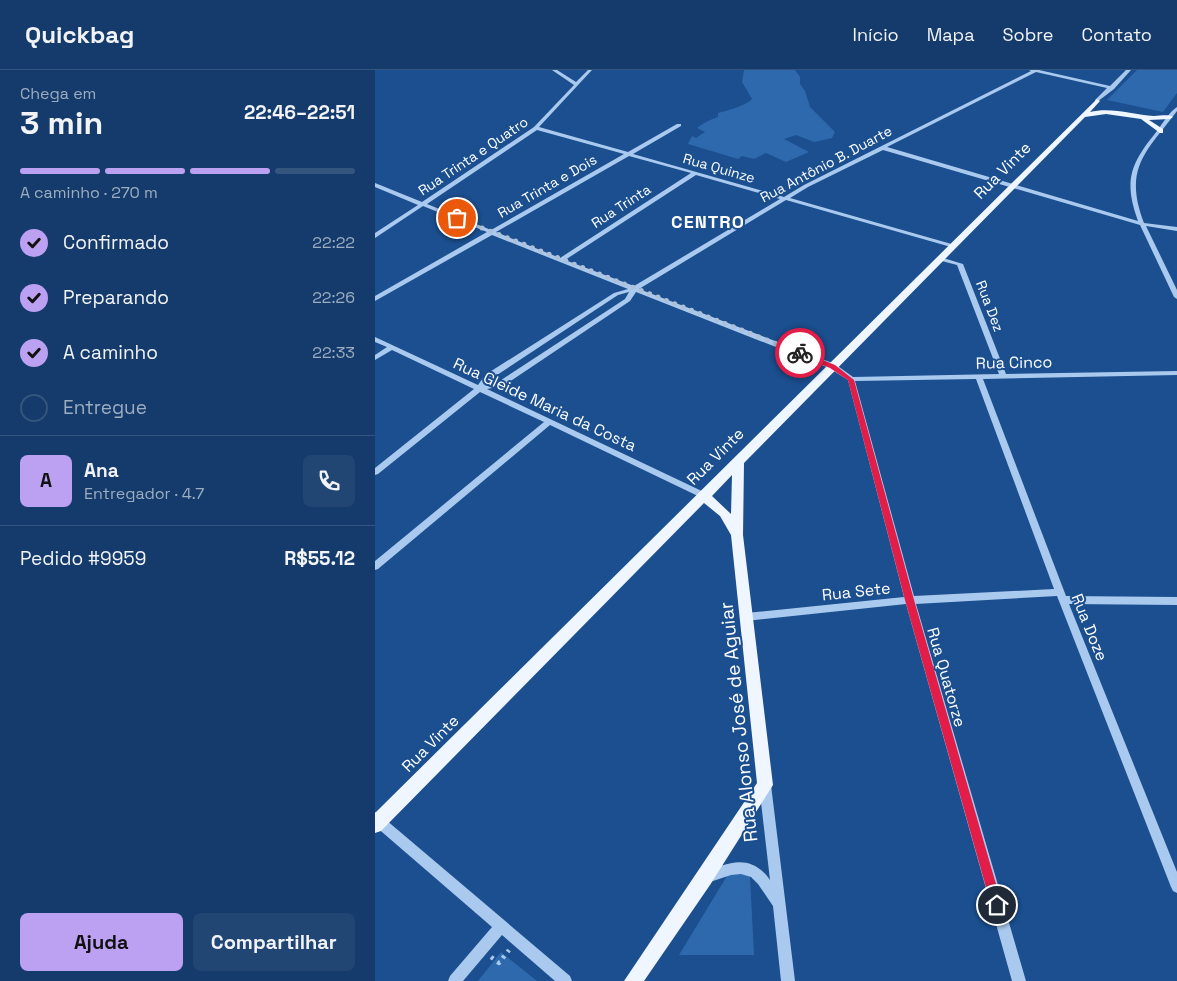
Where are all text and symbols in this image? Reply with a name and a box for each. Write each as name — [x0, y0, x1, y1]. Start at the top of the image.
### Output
text: Quickbag — [25, 19, 134, 50]
text: Início — [853, 23, 899, 46]
text: Mapa — [927, 23, 975, 46]
text: Sobre — [1003, 23, 1053, 46]
text: Contato — [1081, 23, 1152, 46]
text: Chega em — [20, 83, 96, 104]
text: 22:46–22:51 — [244, 100, 355, 125]
text: 3 min — [20, 103, 103, 143]
street label: Rua Trinta e Quatro — [415, 113, 531, 199]
street label: Rua Antônio B. Duarte — [757, 122, 895, 206]
street label: Rua Vinte — [969, 137, 1036, 204]
street label: Rua Quinze — [681, 149, 757, 187]
street label: Rua Trinta e Dois — [494, 150, 600, 222]
street label: Rua Trinta — [588, 180, 654, 232]
text: A caminho · 270 m — [20, 182, 158, 203]
pin — [436, 197, 478, 239]
icon: bag — [443, 204, 471, 232]
district label: CENTRO — [671, 210, 745, 233]
icon: check — [20, 229, 48, 257]
text: Confirmado — [63, 230, 169, 255]
text: 22:22 — [312, 232, 355, 253]
street label: Rua Dez — [972, 278, 1008, 334]
icon: check — [20, 284, 48, 312]
text: Preparando — [63, 285, 169, 310]
text: 22:26 — [312, 287, 355, 308]
courier — [775, 328, 825, 378]
icon: check — [20, 339, 48, 367]
icon: bike — [786, 339, 814, 367]
text: A caminho — [63, 340, 158, 365]
text: 22:33 — [312, 342, 355, 363]
street label: Rua Cinco — [976, 351, 1053, 374]
street label: Rua Gleide Maria da Costa — [450, 353, 640, 456]
text: Entregue — [63, 395, 147, 420]
street label: Rua Vinte — [682, 423, 749, 490]
button: phone — [303, 455, 355, 507]
text: Ana — [84, 458, 119, 483]
text: A — [40, 468, 52, 493]
text: Entregador · 4.7 — [84, 483, 204, 504]
text: Pedido #9959 — [20, 546, 146, 571]
text: R$55.12 — [284, 546, 355, 571]
street label: Rua Sete — [821, 577, 891, 606]
street label: Rua Doze — [1067, 590, 1113, 664]
street label: Rua Alonso José de Aguiar — [713, 601, 764, 843]
street label: Rua Quatorze — [922, 625, 971, 729]
street label: Rua Vinte — [397, 710, 464, 777]
pin — [976, 884, 1018, 926]
icon: home — [983, 891, 1011, 919]
button: Ajuda — [20, 913, 183, 971]
button: Compartilhar — [193, 913, 355, 971]

